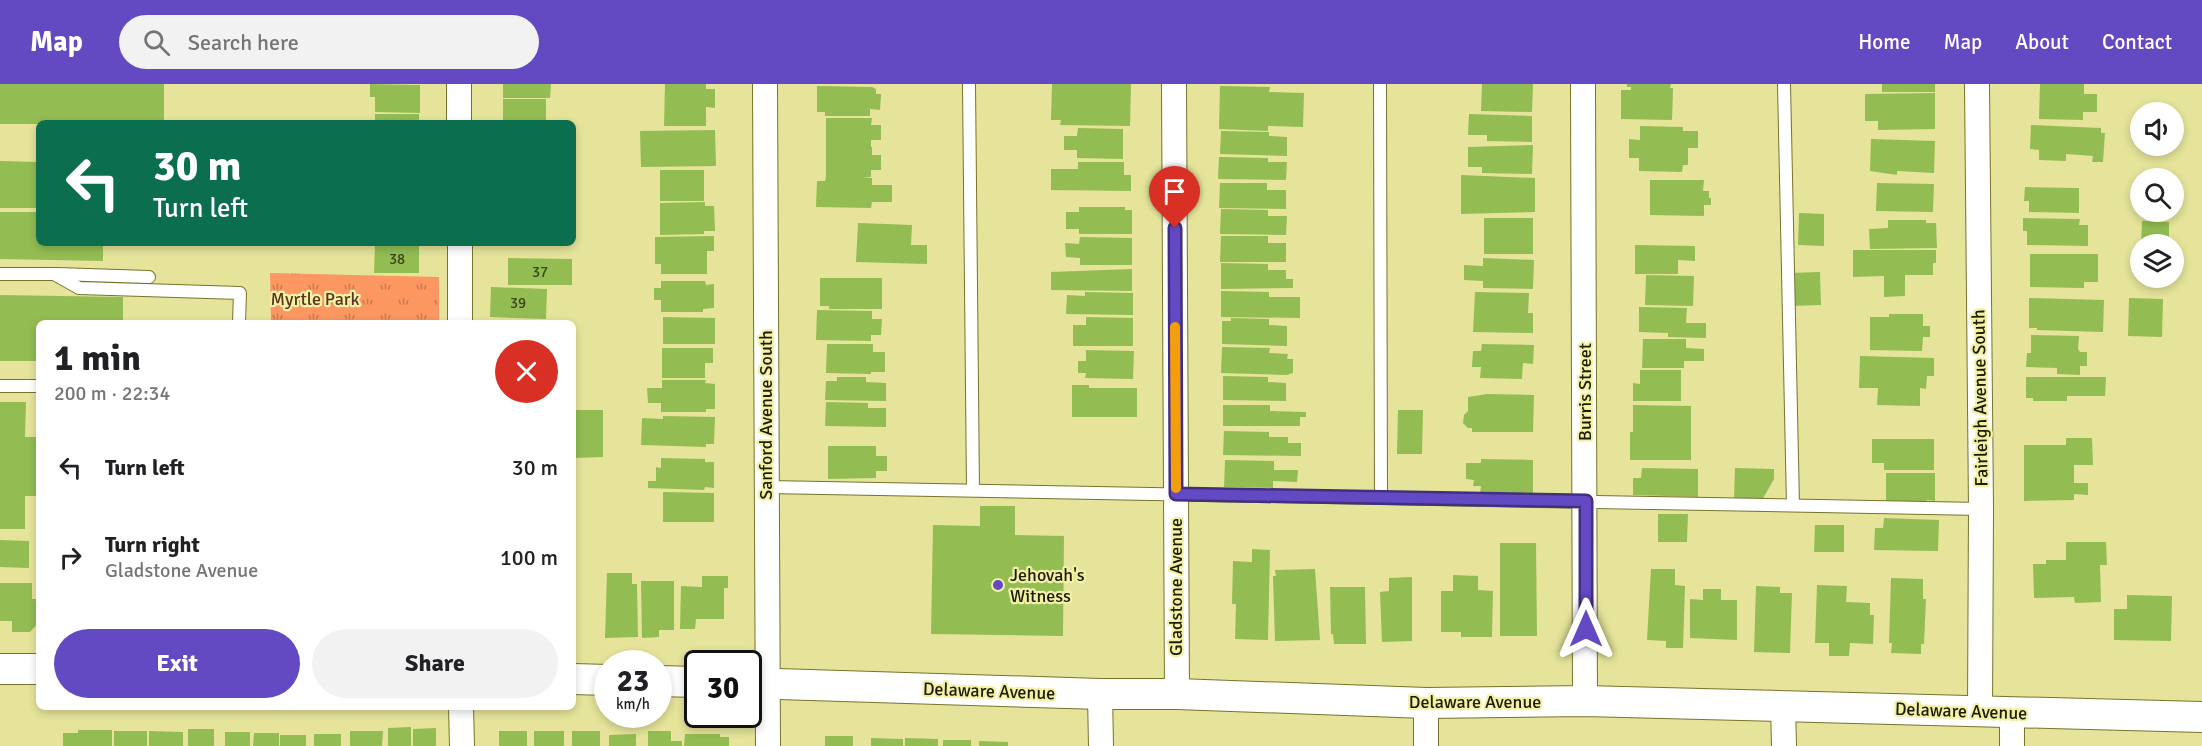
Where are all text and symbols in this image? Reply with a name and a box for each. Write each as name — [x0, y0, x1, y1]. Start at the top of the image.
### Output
search box — [119, 15, 539, 69]
text: Map — [30, 25, 83, 59]
icon: search — [140, 26, 173, 59]
text: Search here — [188, 29, 299, 56]
text: Home — [1858, 29, 1911, 55]
text: Map — [1944, 29, 1982, 55]
text: About — [2015, 29, 2069, 55]
text: Contact — [2102, 29, 2172, 55]
map controls — [2130, 102, 2184, 288]
button: sound — [2130, 102, 2184, 156]
text: 30 m — [153, 141, 242, 192]
icon: left — [54, 144, 132, 222]
pin — [1149, 166, 1200, 228]
button: search — [2130, 168, 2184, 222]
icon: arrive — [1158, 175, 1191, 208]
text: Turn left — [153, 192, 248, 225]
button: layers — [2130, 234, 2184, 288]
house number: 38 — [389, 250, 405, 268]
house number: 37 — [532, 263, 548, 281]
park label: Myrtle Park — [271, 288, 359, 310]
house number: 39 — [510, 294, 526, 312]
street label: Fairleigh Avenue South — [1967, 309, 1993, 487]
street label: Sanford Avenue South — [755, 330, 777, 500]
text: 1 min — [54, 336, 141, 381]
button: close — [495, 340, 558, 403]
street label: Burris Street — [1574, 343, 1596, 441]
text: 200 m · 22:34 — [54, 381, 170, 406]
icon: left — [54, 451, 87, 484]
text: Turn left — [105, 454, 185, 481]
text: 30 m — [512, 454, 558, 481]
street label: Gladstone Avenue — [1165, 518, 1187, 656]
text: Turn right — [105, 531, 200, 558]
icon: right — [54, 541, 87, 574]
text: 100 m — [500, 544, 558, 571]
text: Gladstone Avenue — [105, 558, 258, 583]
place label: Jehovah's Witness — [1010, 564, 1085, 607]
marker: Jehovah's Witness — [991, 578, 1005, 592]
position arrow — [1554, 597, 1618, 661]
button: Exit — [54, 629, 300, 698]
button: Share — [312, 629, 558, 698]
speed limit sign: 30 — [684, 650, 762, 728]
text: 23 — [617, 663, 649, 700]
street label: Delaware Avenue — [922, 678, 1056, 704]
street label: Delaware Avenue — [1409, 691, 1541, 713]
text: km/h — [616, 695, 650, 713]
street label: Delaware Avenue — [1894, 698, 2028, 724]

